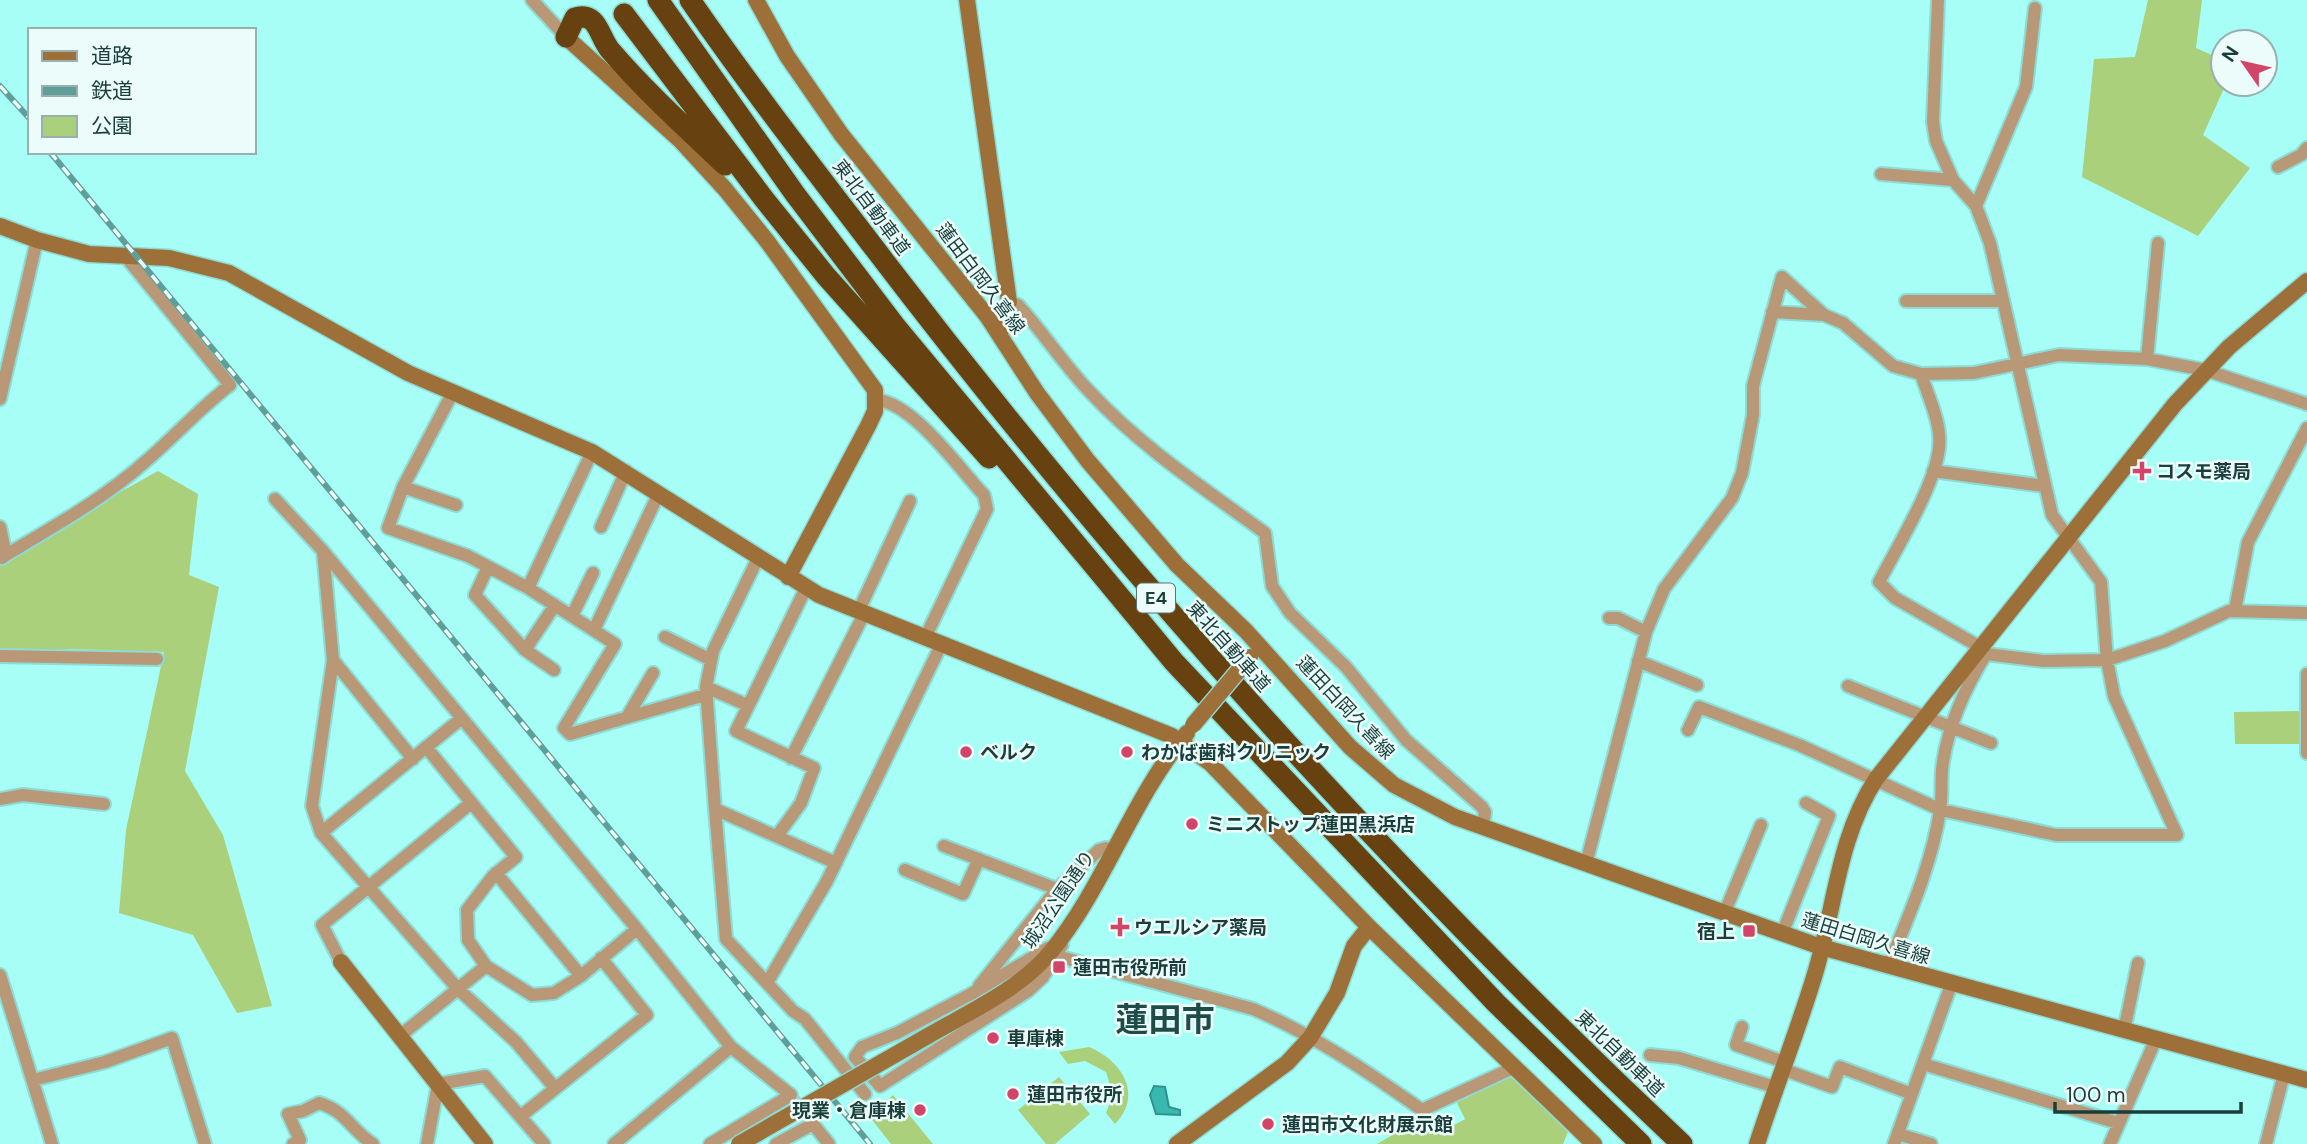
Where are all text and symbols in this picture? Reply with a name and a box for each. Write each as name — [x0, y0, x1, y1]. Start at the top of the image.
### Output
legend — [28, 28, 256, 154]
north arrow — [2209, 28, 2279, 98]
text: N — [2216, 41, 2245, 67]
text: 道路 — [91, 42, 133, 70]
text: 鉄道 — [91, 77, 133, 105]
text: 公園 — [91, 112, 133, 140]
street label: 東北自動車道 — [827, 154, 916, 260]
street label: 蓮田白岡久喜線 — [931, 218, 1031, 339]
place label: コスモ薬局 — [2156, 459, 2251, 484]
marker: コスモ薬局 — [2134, 463, 2150, 479]
road number: E4 — [1137, 584, 1175, 612]
street label: 東北自動車道 — [1181, 596, 1276, 697]
street label: 蓮田白岡久喜線 — [1291, 650, 1400, 765]
place label: ベルク — [980, 740, 1037, 765]
place label: わかば歯科クリニック — [1141, 740, 1331, 765]
marker: ベルク — [958, 744, 974, 760]
marker: わかば歯科クリニック — [1119, 744, 1135, 760]
place label: ミニストップ蓮田黒浜店 — [1206, 812, 1415, 837]
marker: ミニストップ蓮田黒浜店 — [1184, 816, 1200, 832]
street label: 城沼公園通り — [1016, 845, 1101, 954]
street label: 蓮田白岡久喜線 — [1799, 907, 1933, 970]
place label: ウエルシア薬局 — [1134, 915, 1267, 940]
marker: ウエルシア薬局 — [1112, 919, 1128, 935]
place label: 宿上 — [1697, 919, 1735, 944]
marker: 宿上 — [1741, 923, 1757, 939]
place label: 蓮田市役所前 — [1073, 955, 1187, 980]
marker: 蓮田市役所前 — [1051, 959, 1067, 975]
district label: 蓮田市 — [1116, 998, 1215, 1041]
street label: 東北自動車道 — [1570, 1005, 1669, 1102]
place label: 車庫棟 — [1007, 1026, 1064, 1051]
marker: 車庫棟 — [985, 1030, 1001, 1046]
scale bar — [2055, 1070, 2240, 1114]
text: 100 m — [2066, 1081, 2126, 1109]
place label: 蓮田市役所 — [1027, 1082, 1122, 1107]
marker: 蓮田市役所 — [1005, 1086, 1021, 1102]
place label: 現業・倉庫棟 — [792, 1098, 906, 1123]
marker: 現業・倉庫棟 — [912, 1102, 928, 1118]
place label: 蓮田市文化財展示館 — [1282, 1112, 1453, 1137]
marker: 蓮田市文化財展示館 — [1260, 1116, 1276, 1132]

